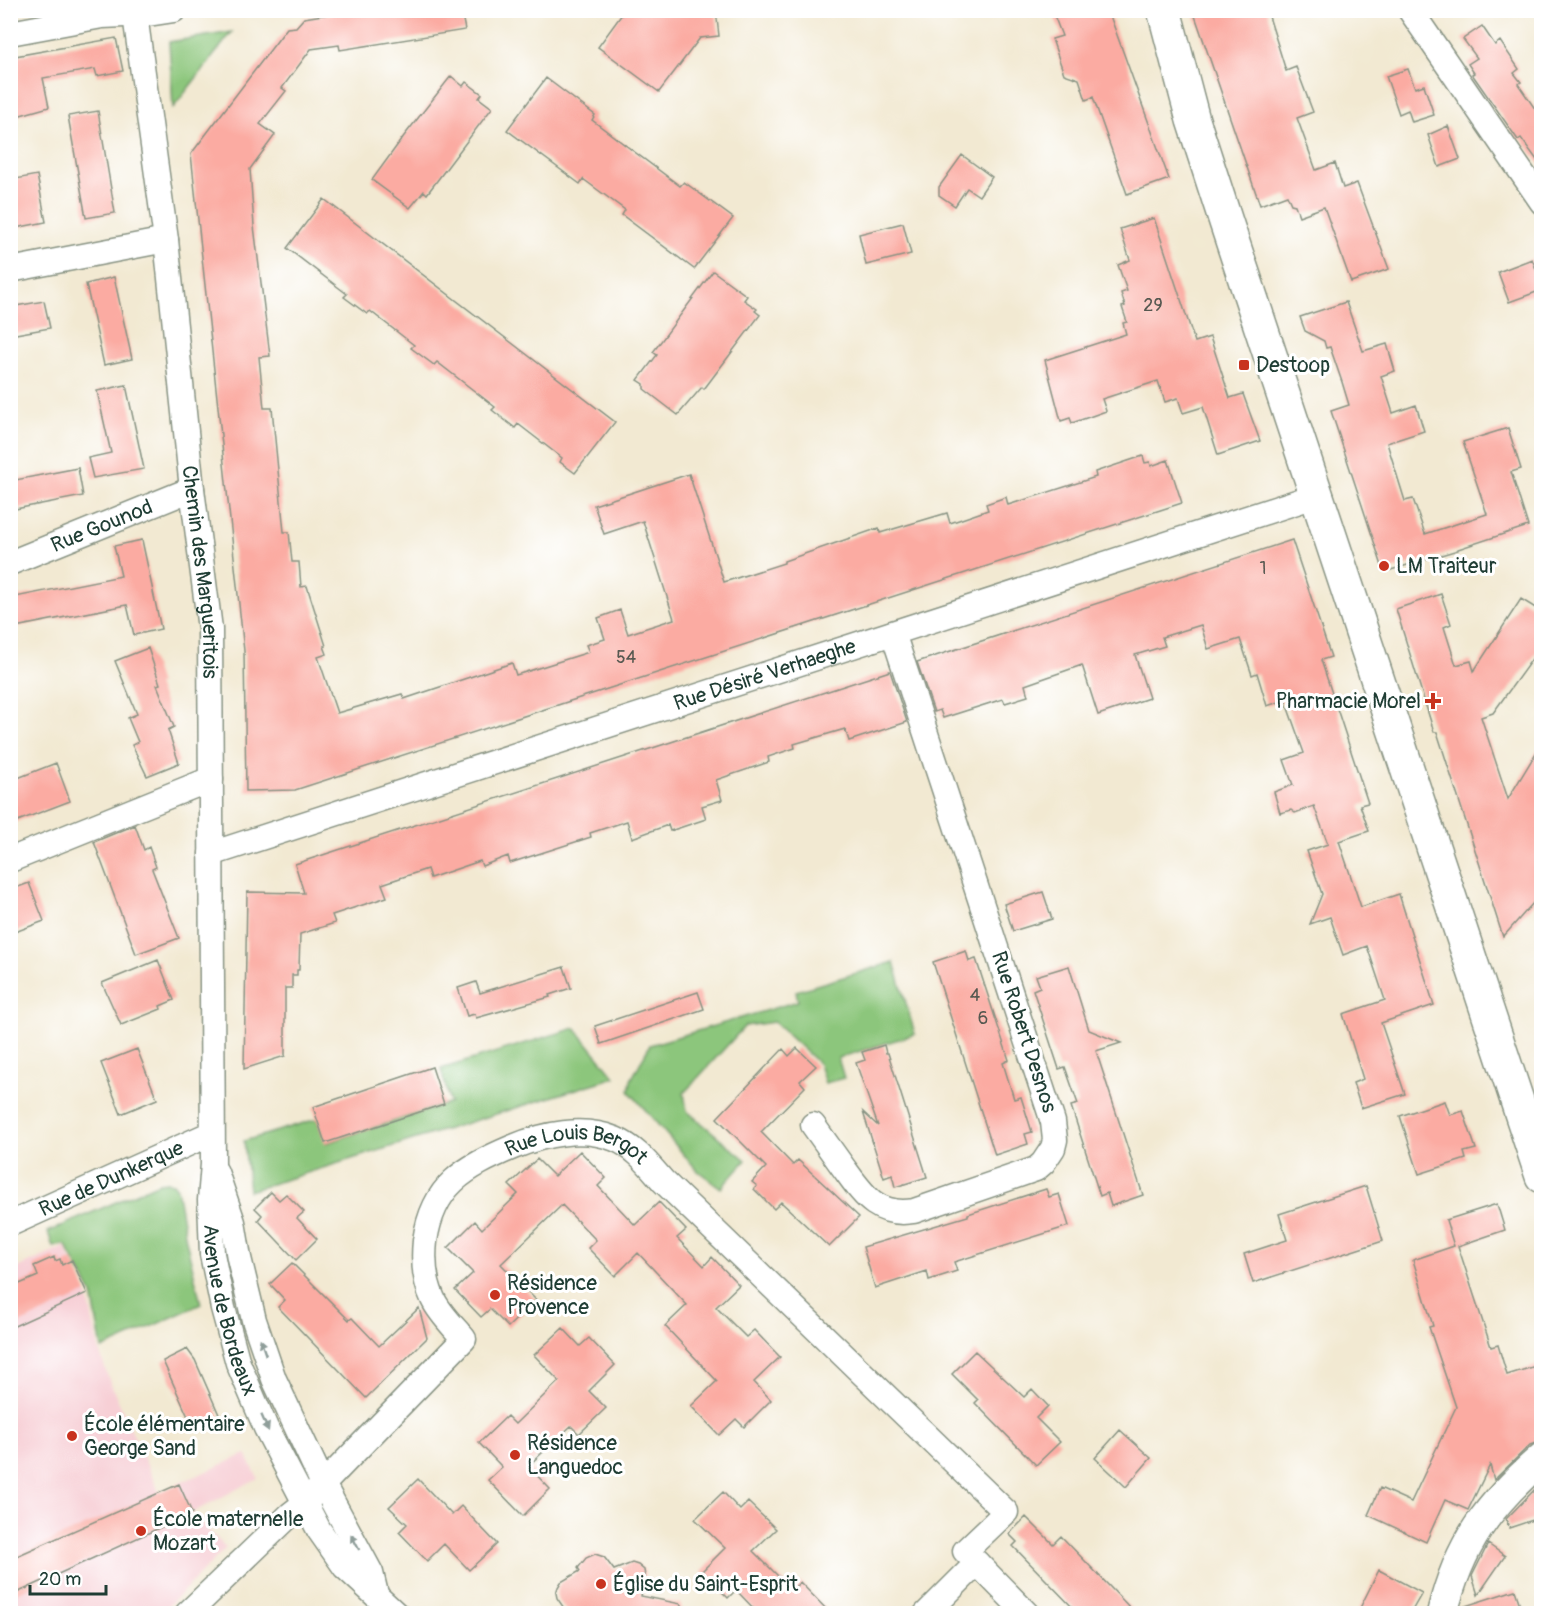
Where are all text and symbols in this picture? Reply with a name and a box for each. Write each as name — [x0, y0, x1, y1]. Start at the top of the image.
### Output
house number: 29 — [1143, 294, 1163, 317]
place label: Destoop — [1256, 352, 1330, 379]
marker: Destoop — [1237, 358, 1251, 372]
street label: Chemin des Margueritois — [176, 464, 224, 679]
street label: Rue Gounod — [47, 493, 157, 558]
place label: LM Traiteur — [1396, 553, 1497, 580]
house number: 1 — [1259, 557, 1267, 580]
marker: LM Traiteur — [1377, 559, 1391, 573]
street label: Rue Désiré Verhaeghe — [670, 632, 860, 717]
house number: 54 — [616, 646, 637, 669]
place label: Pharmacie Morel — [1276, 688, 1421, 715]
marker: Pharmacie Morel — [1426, 694, 1440, 708]
street label: Rue Robert Desnos — [985, 948, 1063, 1117]
house number: 4 — [970, 984, 981, 1007]
house number: 6 — [978, 1007, 988, 1030]
street label: Rue Louis Bergot — [501, 1119, 654, 1170]
street label: Rue de Dunkerque — [35, 1134, 188, 1223]
street label: Avenue de Bordeaux — [197, 1224, 264, 1400]
place label: Résidence Provence — [507, 1270, 597, 1321]
marker: Résidence Provence — [488, 1288, 502, 1302]
one-way arrow — [257, 1337, 267, 1355]
place label: École élémentaire George Sand — [84, 1411, 245, 1462]
one-way arrow — [260, 1415, 269, 1432]
marker: École élémentaire George Sand — [65, 1429, 79, 1443]
place label: Résidence Languedoc — [527, 1430, 623, 1481]
marker: Résidence Languedoc — [508, 1448, 522, 1462]
place label: École maternelle Mozart — [153, 1506, 304, 1557]
marker: École maternelle Mozart — [134, 1524, 148, 1538]
one-way arrow — [350, 1533, 360, 1550]
scale bar — [30, 1558, 106, 1596]
text: 20 m — [39, 1568, 81, 1591]
place label: Église du Saint-Esprit — [613, 1571, 799, 1598]
marker: Église du Saint-Esprit — [594, 1577, 608, 1591]

